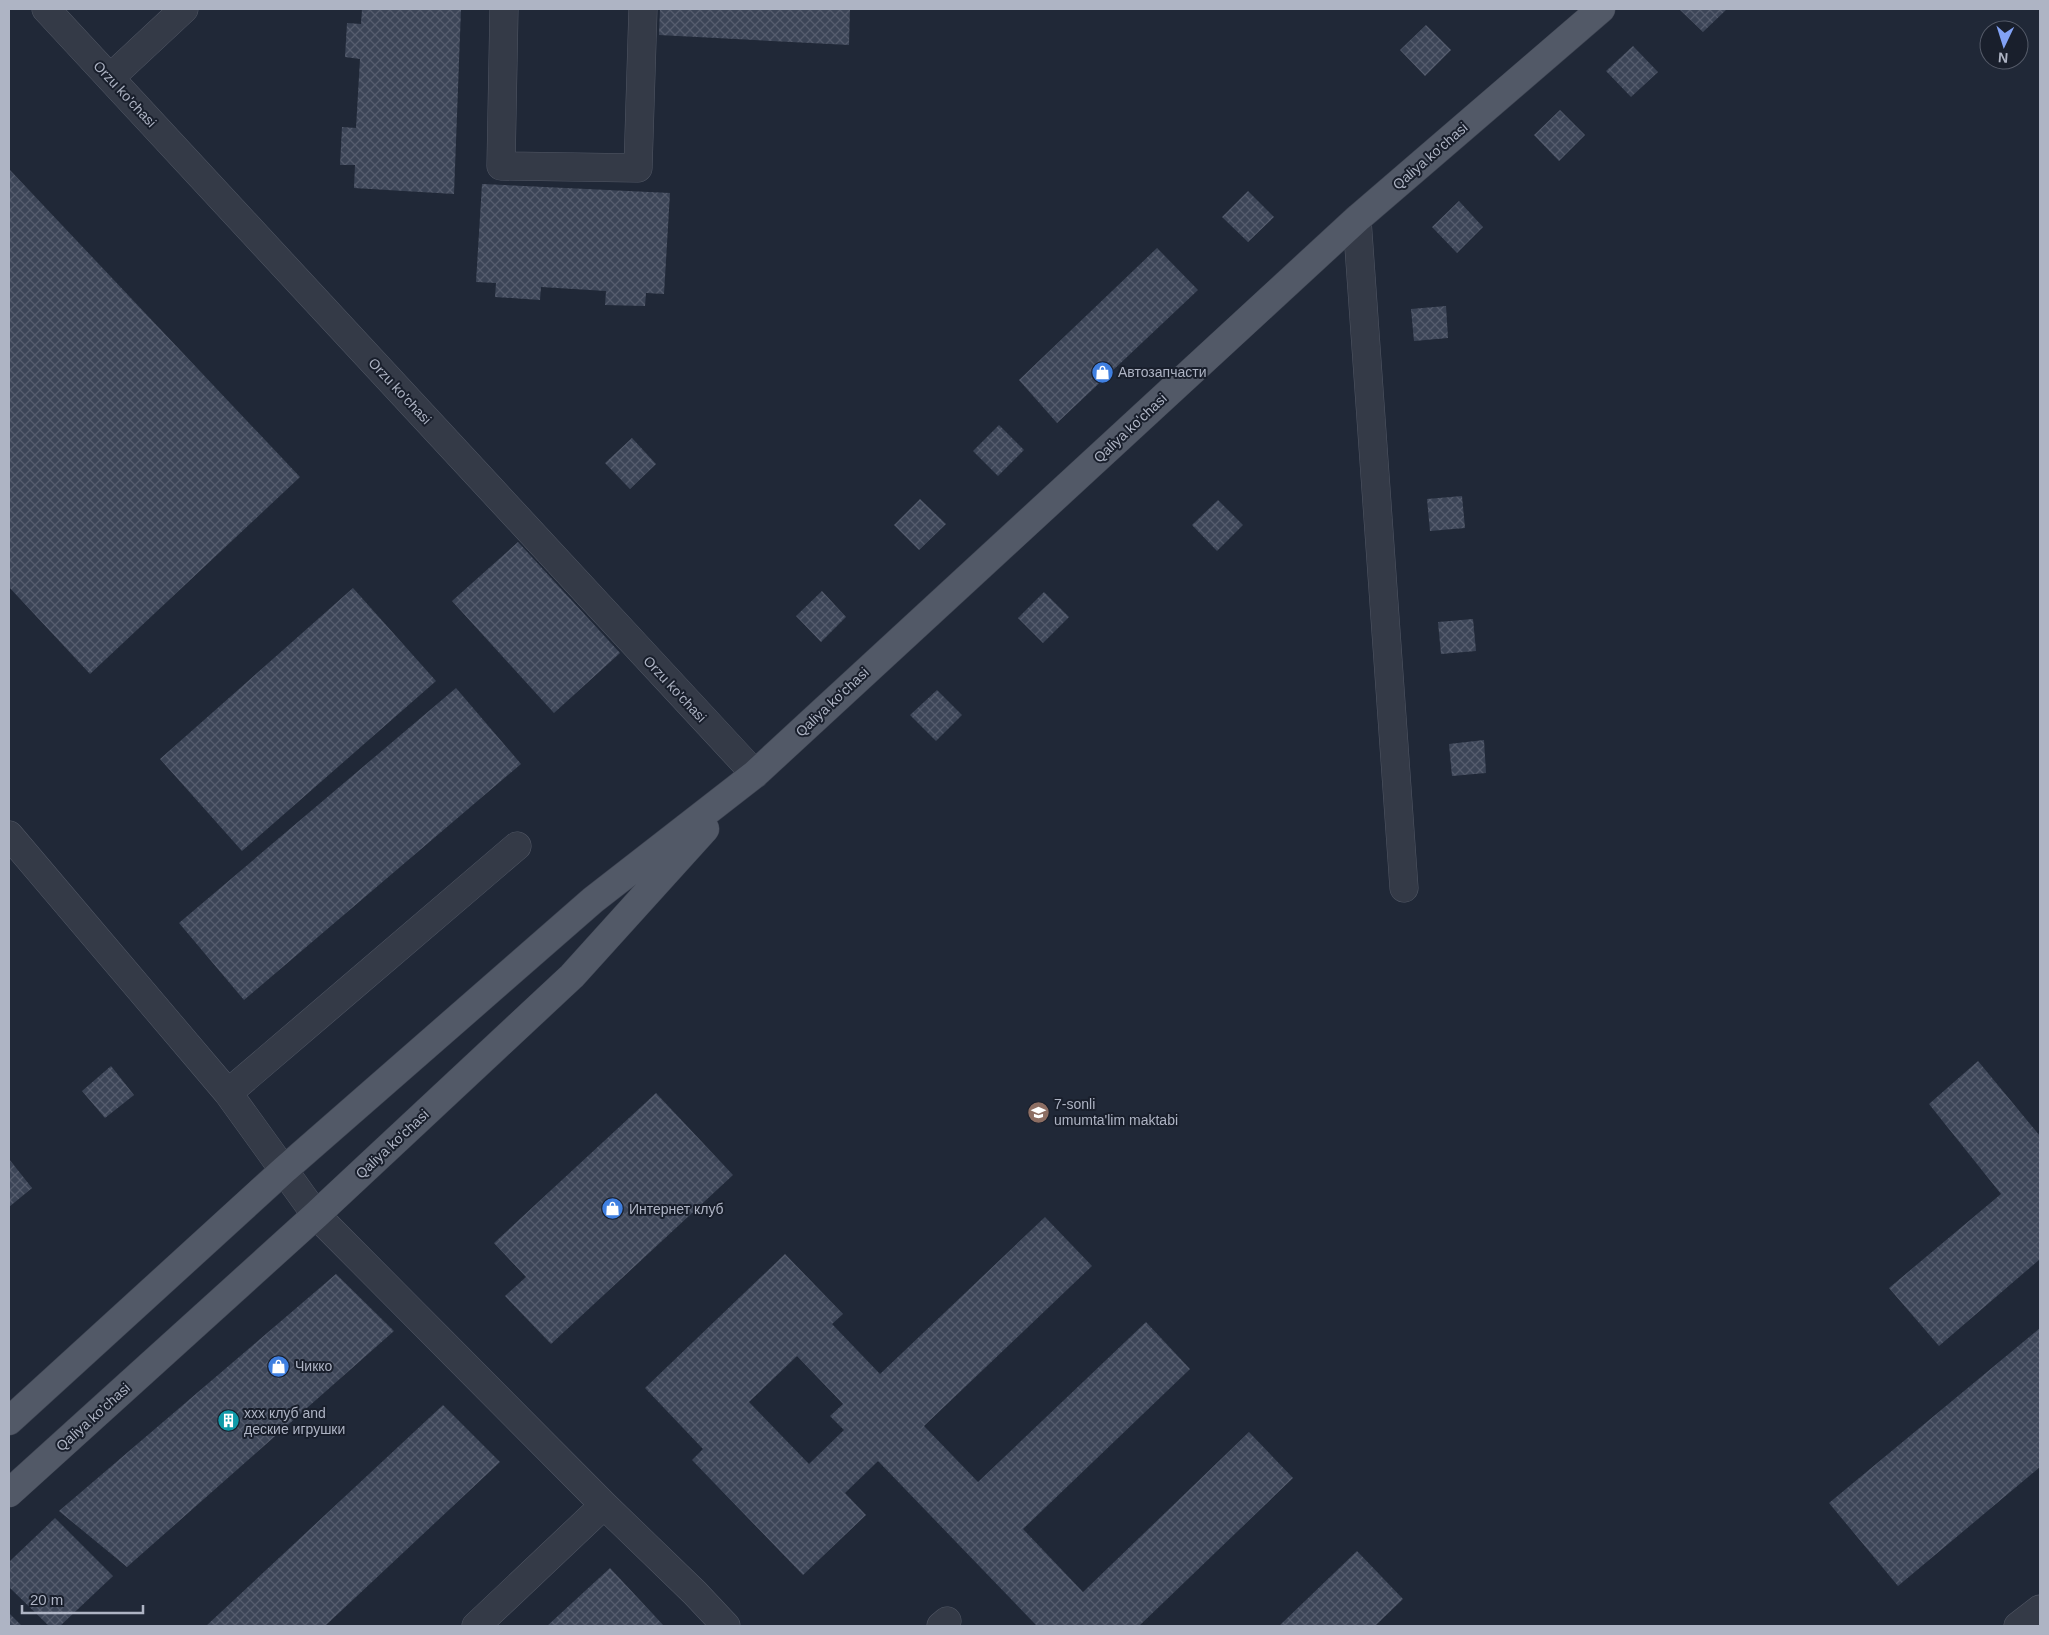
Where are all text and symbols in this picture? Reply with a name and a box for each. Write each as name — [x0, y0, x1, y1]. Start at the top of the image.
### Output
north arrow — [1979, 20, 2029, 70]
text: N — [1997, 50, 2009, 66]
street label: Orzu ko'chasi — [90, 58, 160, 130]
street label: Qaliya ko'chasi — [1389, 119, 1471, 193]
street label: Orzu ko'chasi — [365, 355, 435, 427]
shop icon: Автозапчасти — [1090, 360, 1114, 384]
place label: Автозапчасти — [1118, 364, 1206, 380]
street label: Qaliya ko'chasi — [1090, 390, 1170, 466]
street label: Orzu ko'chasi — [640, 653, 710, 725]
street label: Qaliya ko'chasi — [792, 664, 872, 740]
place label: 7-sonli umumta'lim maktabi — [1054, 1096, 1178, 1128]
school or university icon: 7-sonli umumta'lim maktabi — [1026, 1100, 1050, 1124]
street label: Qaliya ko'chasi — [352, 1106, 432, 1182]
shop icon: Интернет клуб — [601, 1197, 625, 1221]
place label: Интернет клуб — [629, 1201, 724, 1217]
shop icon: Чикко — [267, 1354, 291, 1378]
place label: Чикко — [295, 1358, 333, 1374]
street label: Qaliya ko'chasi — [53, 1380, 133, 1454]
place label: ххх клуб and деские игрушки — [244, 1405, 345, 1437]
building icon: ххх клуб and деские игрушки — [216, 1409, 240, 1433]
scale bar — [22, 1582, 144, 1614]
text: 20 m — [30, 1591, 63, 1608]

